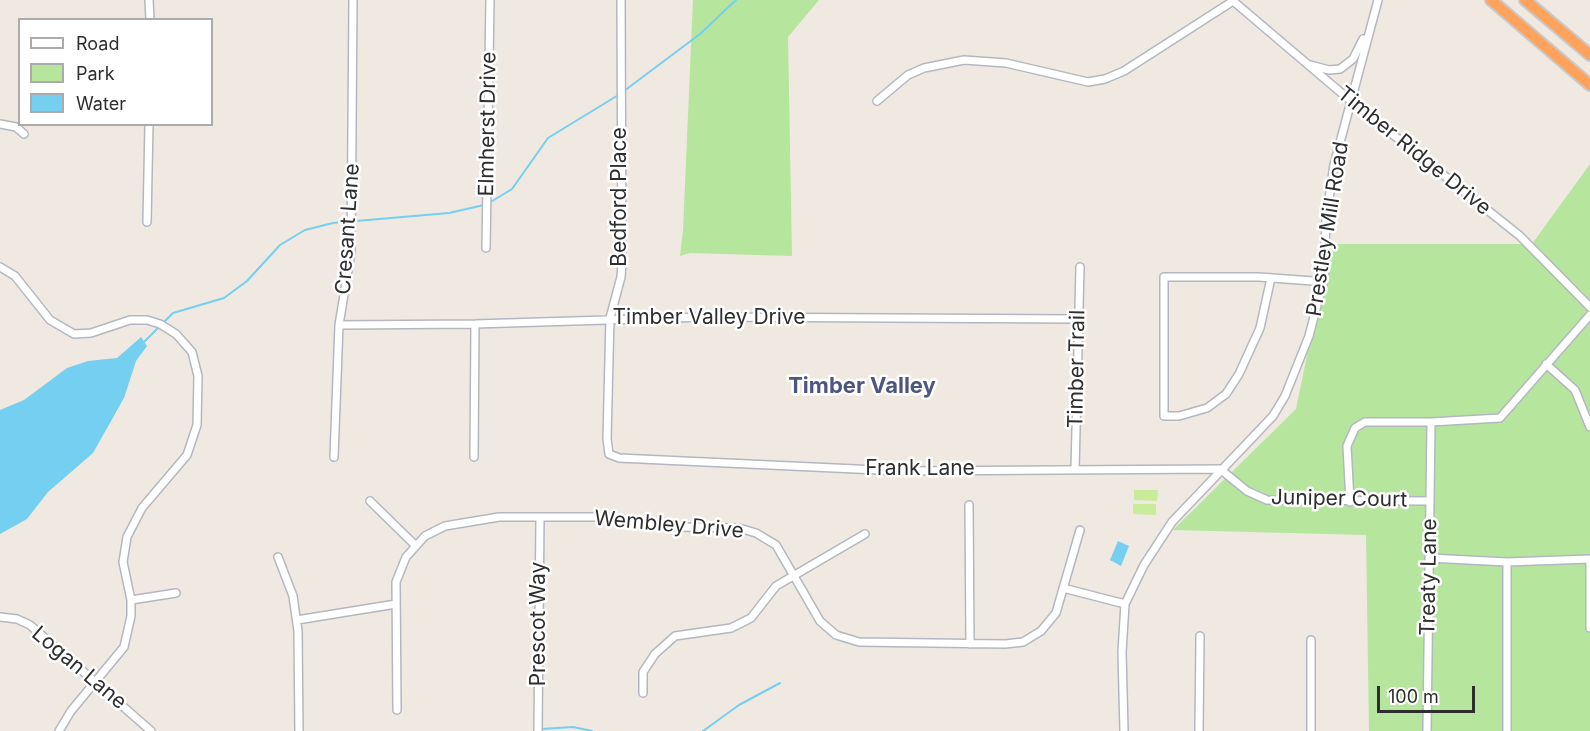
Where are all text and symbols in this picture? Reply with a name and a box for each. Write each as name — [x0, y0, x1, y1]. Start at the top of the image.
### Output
legend — [18, 18, 213, 126]
text: Road — [76, 33, 119, 54]
street label: Elmherst Drive — [474, 51, 502, 197]
text: Park — [76, 63, 115, 84]
street label: Timber Ridge Drive — [1332, 81, 1496, 221]
text: Water — [76, 93, 126, 114]
street label: Bedford Place — [607, 127, 633, 267]
street label: Prestley Mill Road — [1302, 140, 1354, 318]
street label: Cresant Lane — [331, 163, 365, 295]
street label: Timber Valley Drive — [613, 305, 805, 331]
street label: Timber Trail — [1063, 310, 1091, 428]
district label: Timber Valley — [788, 373, 936, 399]
street label: Frank Lane — [865, 456, 975, 482]
street label: Juniper Court — [1271, 485, 1407, 513]
street label: Wembley Drive — [593, 506, 745, 544]
street label: Treaty Lane — [1415, 518, 1443, 636]
street label: Prescot Way — [526, 562, 552, 686]
street label: Logan Lane — [27, 621, 131, 715]
scale bar — [1380, 674, 1478, 712]
text: 100 m — [1388, 686, 1439, 707]

